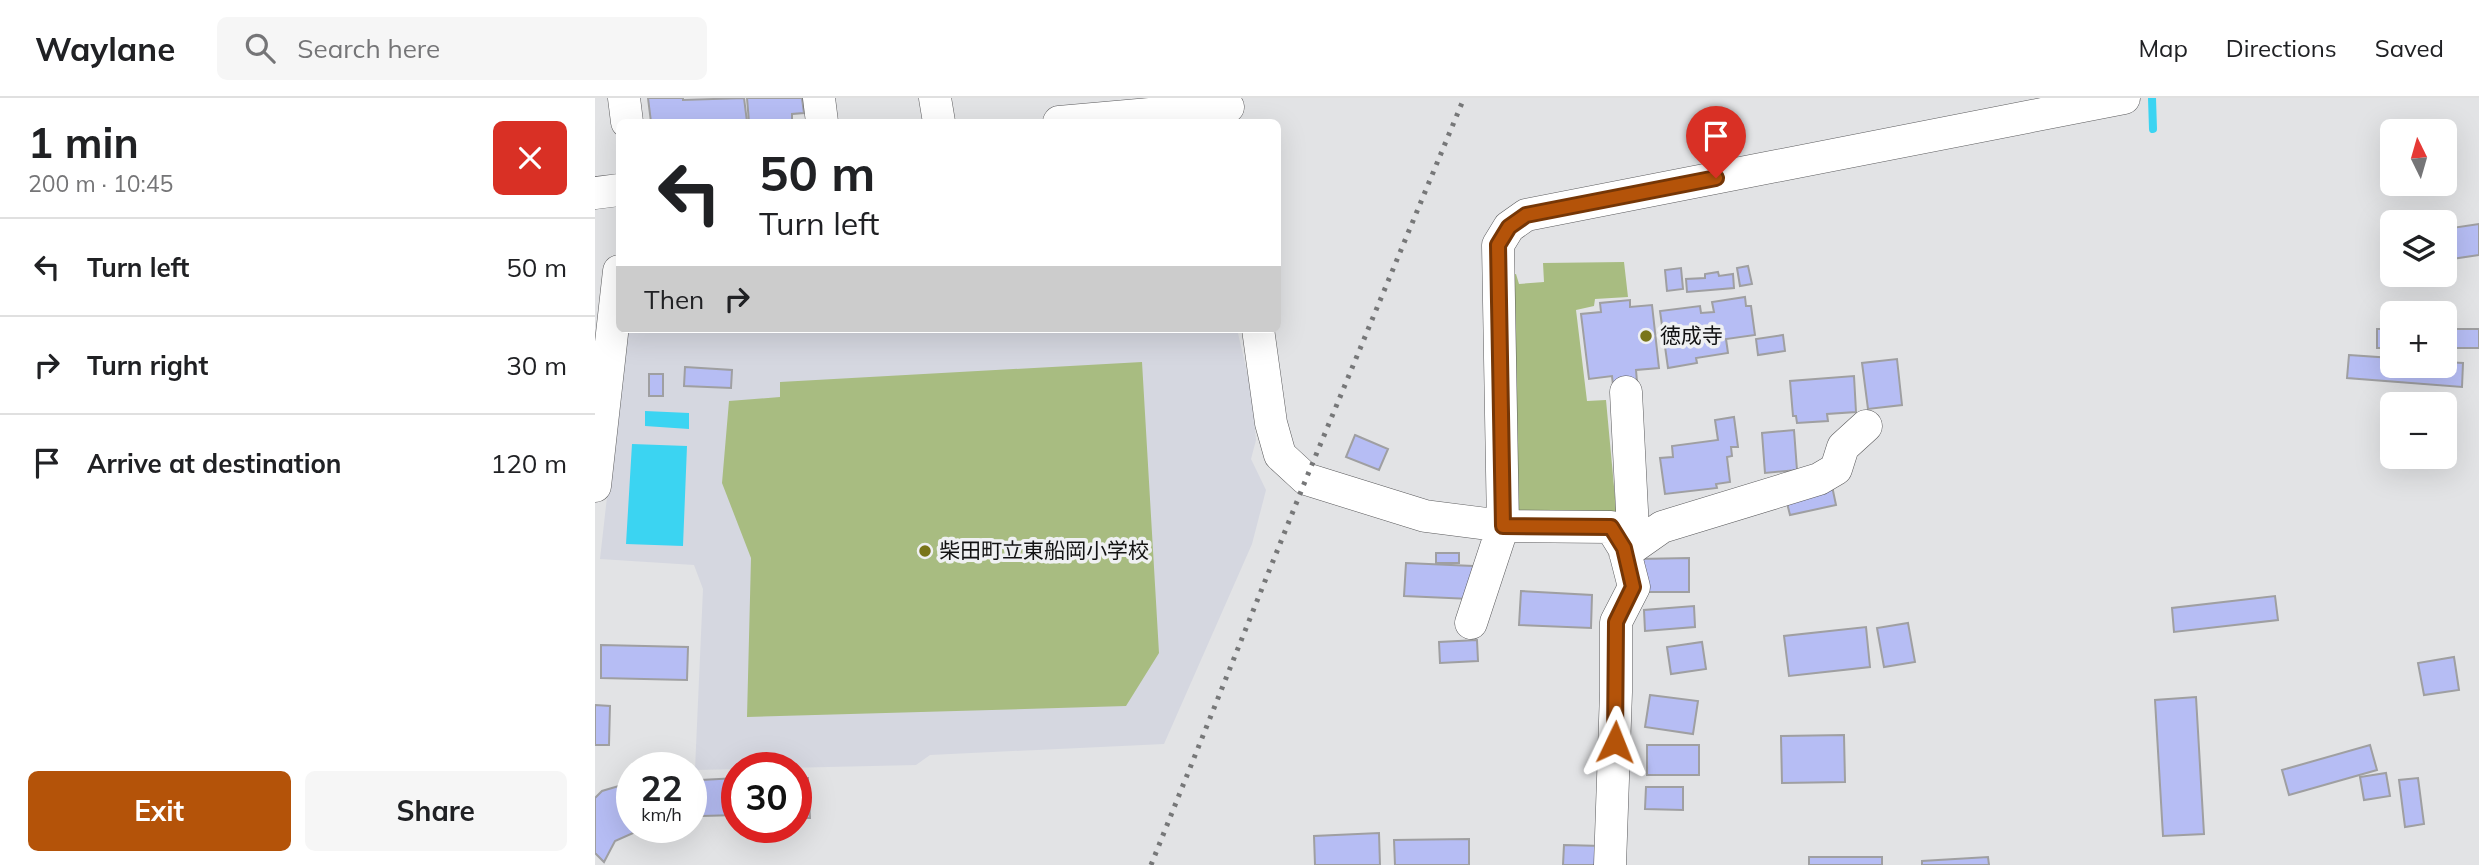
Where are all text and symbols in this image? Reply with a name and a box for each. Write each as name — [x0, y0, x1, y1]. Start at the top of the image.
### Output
search box — [217, 17, 707, 80]
text: Waylane — [35, 28, 175, 69]
icon: search — [241, 29, 279, 67]
text: Search here — [297, 32, 440, 65]
text: Map — [2138, 33, 2188, 63]
text: Directions — [2226, 33, 2337, 63]
text: Saved — [2375, 33, 2444, 63]
pin — [1686, 106, 1746, 178]
text: 1 min — [28, 116, 139, 169]
icon: arrive — [1697, 117, 1735, 155]
north arrow — [2380, 119, 2457, 196]
map controls — [2380, 119, 2457, 469]
button: close — [493, 121, 567, 195]
text: 50 m — [759, 142, 875, 203]
icon: left — [644, 147, 735, 238]
text: 200 m · 10:45 — [28, 169, 173, 198]
text: Turn left — [759, 203, 879, 243]
button: layers — [2380, 210, 2457, 287]
icon: left — [28, 248, 66, 286]
text: Turn left — [87, 251, 189, 284]
text: 50 m — [506, 251, 567, 284]
icon: right — [718, 280, 756, 318]
text: Then — [644, 283, 704, 316]
button: + — [2380, 301, 2457, 378]
place label: 徳成寺 — [1660, 322, 1723, 348]
marker: 徳成寺 — [1638, 328, 1654, 344]
icon: right — [28, 346, 66, 384]
text: Turn right — [87, 349, 208, 382]
text: 30 m — [506, 349, 567, 382]
button: − — [2380, 392, 2457, 469]
icon: arrive — [28, 444, 66, 482]
text: Arrive at destination — [87, 447, 342, 480]
text: 120 m — [491, 447, 567, 480]
place label: 柴田町立東船岡小学校 — [939, 537, 1149, 563]
marker: 柴田町立東船岡小学校 — [917, 543, 933, 559]
position arrow — [1578, 705, 1652, 779]
speed limit sign: 30 — [721, 752, 812, 843]
text: 22 — [640, 766, 683, 810]
button: Exit — [28, 771, 291, 851]
button: Share — [305, 771, 567, 851]
text: km/h — [641, 803, 682, 826]

